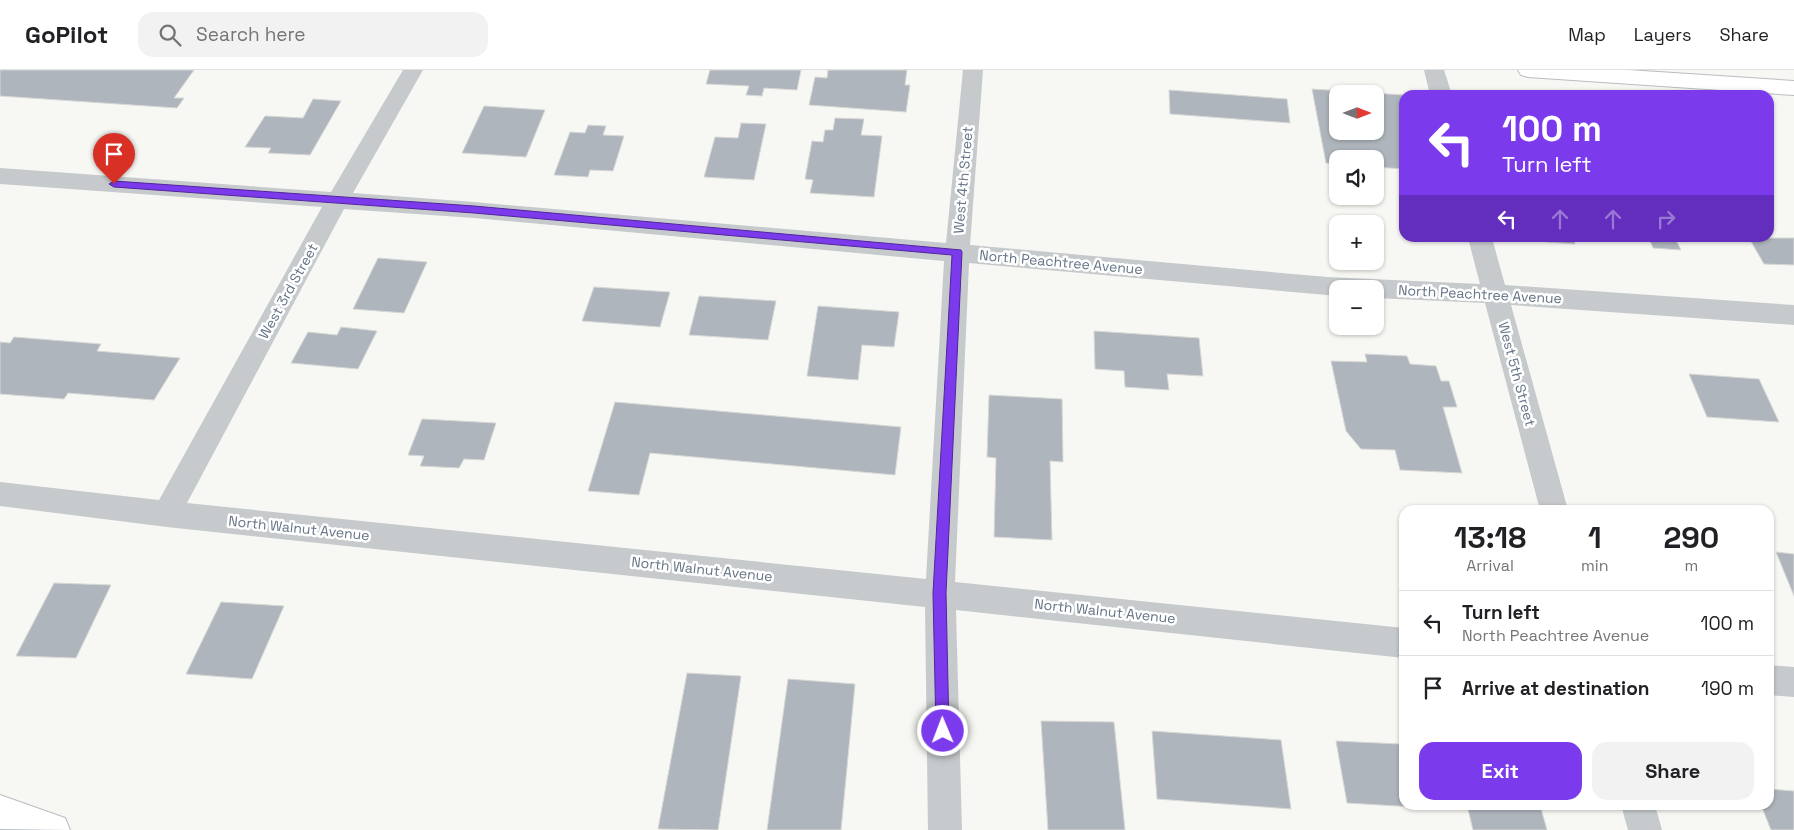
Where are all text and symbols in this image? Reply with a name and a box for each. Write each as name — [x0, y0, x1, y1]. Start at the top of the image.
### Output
search box — [138, 12, 488, 57]
text: GoPilot — [25, 19, 108, 50]
icon: search — [156, 21, 184, 49]
text: Search here — [196, 22, 306, 47]
text: Map — [1568, 23, 1606, 46]
text: Layers — [1634, 23, 1691, 46]
text: Share — [1719, 23, 1769, 46]
north arrow — [1329, 85, 1384, 140]
map controls — [1329, 85, 1384, 335]
text: 100 m — [1502, 107, 1602, 151]
icon: left — [1419, 110, 1484, 175]
street label: West 4th Street — [949, 126, 977, 234]
pin — [93, 133, 135, 184]
icon: arrive — [100, 140, 128, 168]
button: sound — [1329, 150, 1384, 205]
text: Turn left — [1502, 150, 1592, 178]
icon: left — [1493, 205, 1521, 233]
icon: ahead — [1546, 205, 1574, 233]
icon: ahead — [1599, 205, 1627, 233]
icon: right — [1652, 205, 1680, 233]
button: + — [1329, 215, 1384, 270]
street label: West 3rd Street — [254, 240, 322, 342]
street label: North Peachtree Avenue — [979, 246, 1143, 278]
button: − — [1329, 280, 1384, 335]
street label: North Peachtree Avenue — [1398, 281, 1562, 307]
street label: West 5th Street — [1494, 320, 1540, 428]
street label: North Walnut Avenue — [228, 512, 370, 544]
text: 13:18 — [1454, 518, 1526, 557]
text: 1 — [1588, 518, 1602, 557]
text: 290 — [1663, 518, 1719, 557]
street label: North Walnut Avenue — [631, 553, 773, 585]
text: Arrival — [1466, 555, 1514, 576]
text: min — [1581, 555, 1609, 576]
text: m — [1684, 555, 1698, 576]
street label: North Walnut Avenue — [1034, 595, 1176, 627]
text: Turn left — [1462, 600, 1540, 625]
icon: left — [1419, 609, 1447, 637]
text: 100 m — [1700, 611, 1754, 636]
text: North Peachtree Avenue — [1462, 625, 1649, 646]
icon: arrive — [1419, 674, 1447, 702]
text: Arrive at destination — [1462, 676, 1650, 701]
text: 190 m — [1701, 676, 1754, 701]
position arrow — [916, 704, 968, 756]
button: Exit — [1419, 742, 1582, 800]
button: Share — [1592, 742, 1754, 800]

